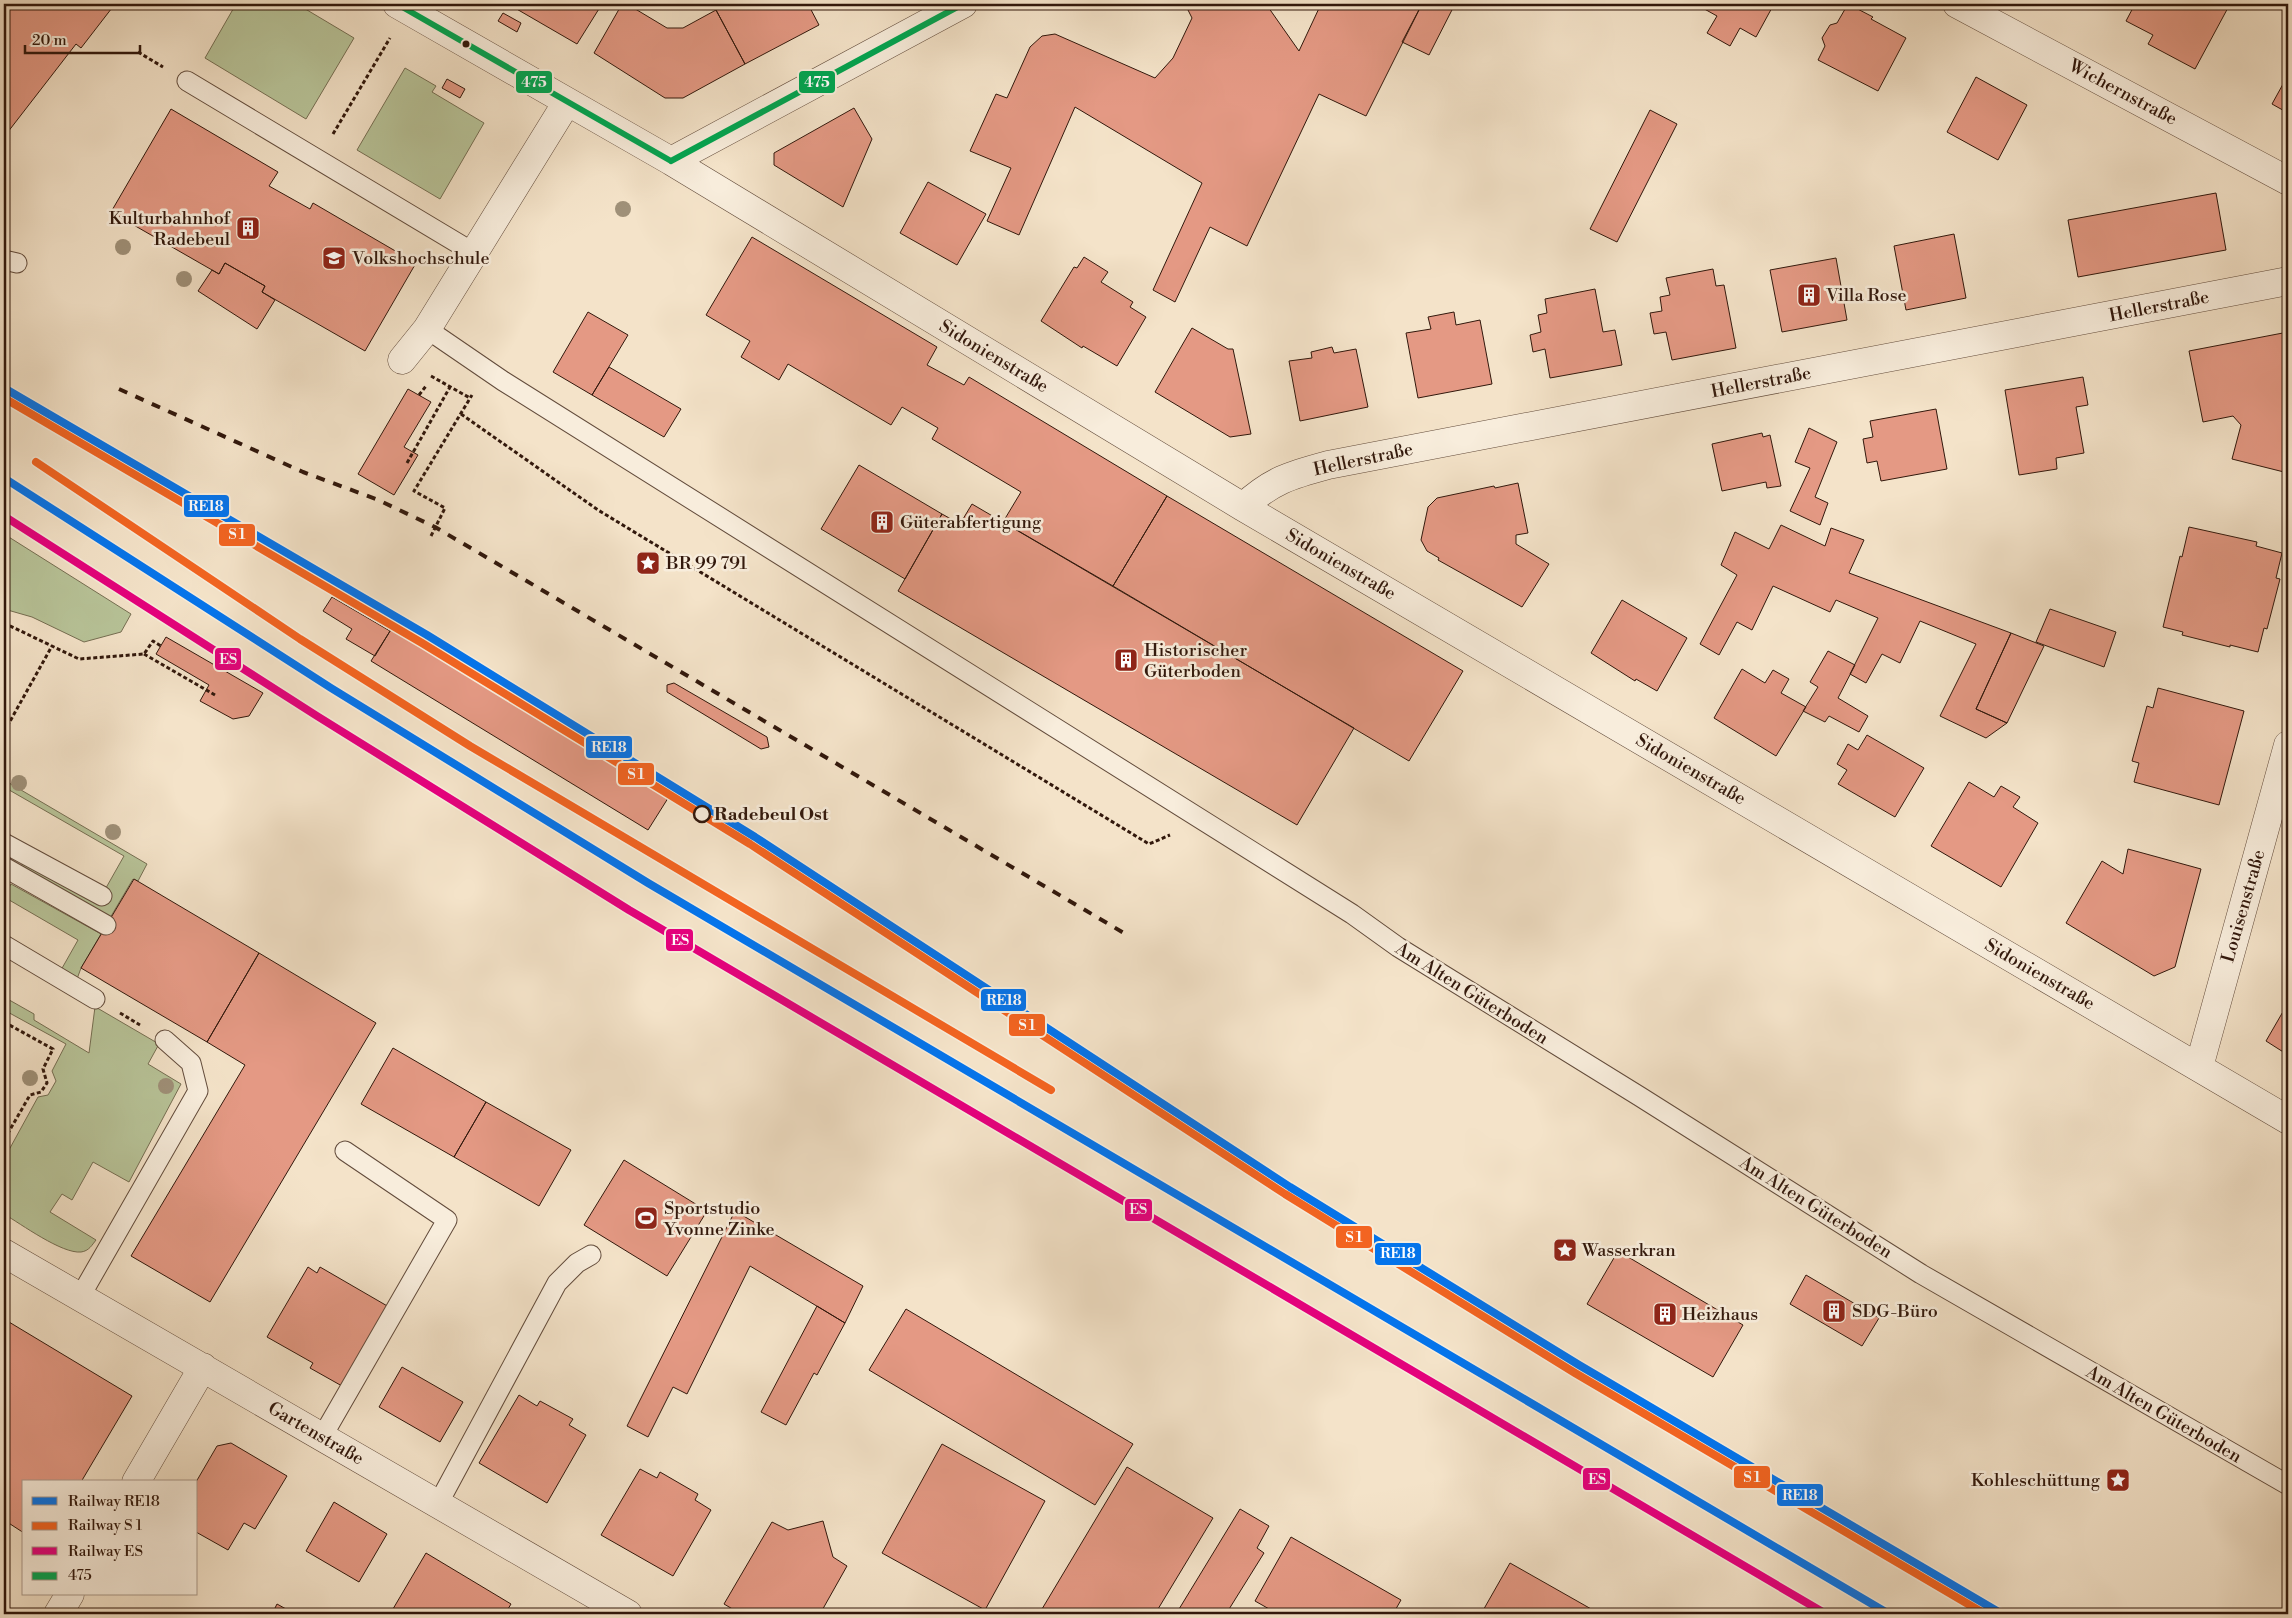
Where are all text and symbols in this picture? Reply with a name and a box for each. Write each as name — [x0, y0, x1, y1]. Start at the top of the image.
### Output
scale bar — [25, 22, 140, 54]
text: 20 m — [32, 31, 67, 50]
unlabelled marker — [461, 39, 471, 49]
street label: Wichernstraße — [2064, 54, 2181, 131]
line badge: 475 — [515, 70, 553, 94]
line badge: 475 — [798, 70, 836, 94]
text: 475 — [521, 74, 547, 92]
text: 475 — [804, 74, 830, 92]
place label: Kulturbahnhof Radebeul — [109, 207, 231, 251]
building icon: Kulturbahnhof Radebeul — [235, 215, 261, 241]
school or university icon: Volkshochschule — [321, 245, 347, 271]
place label: Volkshochschule — [351, 247, 489, 270]
building icon: Villa Rose — [1796, 282, 1822, 308]
place label: Villa Rose — [1825, 284, 1907, 307]
street label: Hellerstraße — [2107, 286, 2211, 327]
street label: Sidonienstraße — [935, 315, 1053, 398]
street label: Hellerstraße — [1709, 362, 1813, 403]
street label: Hellerstraße — [1311, 438, 1415, 481]
line badge: RE18 — [183, 494, 230, 518]
text: RE18 — [188, 498, 224, 516]
building icon: Güterabfertigung — [869, 509, 895, 535]
place label: Güterabfertigung — [900, 511, 1042, 534]
line badge: S 1 — [218, 523, 256, 547]
street label: Sidonienstraße — [1282, 524, 1400, 605]
text: S 1 — [229, 526, 246, 544]
place icon: BR 99 791 — [635, 550, 661, 576]
place label: BR 99 791 — [665, 552, 747, 575]
place label: Historischer Güterboden — [1144, 639, 1247, 683]
line badge: ES — [214, 647, 242, 671]
building icon: Historischer Güterboden — [1113, 647, 1139, 673]
text: ES — [219, 651, 237, 669]
street label: Sidonienstraße — [1632, 729, 1750, 810]
line badge: RE18 — [585, 735, 633, 759]
text: RE18 — [591, 739, 627, 757]
line badge: S 1 — [617, 762, 655, 786]
text: S 1 — [628, 766, 645, 784]
place label: Radebeul Ost — [714, 803, 829, 826]
marker: Radebeul Ost — [693, 805, 711, 823]
street label: Louisenstraße — [2216, 847, 2271, 965]
line badge: ES — [665, 928, 694, 952]
text: ES — [671, 932, 689, 950]
street label: Sidonienstraße — [1981, 934, 2099, 1015]
street label: Am Alten Güterboden — [1390, 936, 1553, 1050]
line badge: RE18 — [980, 988, 1027, 1012]
text: RE18 — [986, 992, 1022, 1010]
line badge: S 1 — [1008, 1013, 1046, 1037]
text: S 1 — [1019, 1017, 1036, 1035]
street label: Am Alten Güterboden — [1734, 1150, 1897, 1264]
place label: Sportstudio Yvonne Zinke — [663, 1197, 775, 1241]
line badge: ES — [1124, 1198, 1153, 1222]
text: ES — [1129, 1201, 1147, 1219]
sports icon: Sportstudio Yvonne Zinke — [633, 1205, 659, 1231]
line badge: S 1 — [1335, 1225, 1373, 1249]
text: S 1 — [1346, 1229, 1363, 1247]
place icon: Wasserkran — [1552, 1237, 1578, 1263]
place label: Wasserkran — [1581, 1239, 1676, 1262]
line badge: RE18 — [1374, 1242, 1422, 1266]
text: RE18 — [1380, 1245, 1416, 1263]
building icon: SDG-Büro — [1821, 1298, 1847, 1324]
place label: SDG-Büro — [1852, 1300, 1938, 1323]
building icon: Heizhaus — [1652, 1301, 1678, 1327]
place label: Heizhaus — [1682, 1303, 1758, 1326]
street label: Am Alten Güterboden — [2081, 1360, 2246, 1469]
street label: Gartenstraße — [264, 1397, 368, 1470]
line badge: S 1 — [1733, 1465, 1771, 1489]
line badge: ES — [1582, 1467, 1611, 1491]
place icon: Kohleschüttung — [2105, 1467, 2131, 1493]
text: S 1 — [1744, 1469, 1761, 1487]
place label: Kohleschüttung — [1971, 1469, 2101, 1492]
text: ES — [1588, 1471, 1606, 1489]
legend — [22, 1480, 198, 1596]
line badge: RE18 — [1776, 1483, 1824, 1507]
text: RE18 — [1782, 1487, 1818, 1505]
text: Railway RE18 — [68, 1492, 160, 1511]
text: Railway S 1 — [68, 1516, 143, 1535]
text: Railway ES — [68, 1542, 143, 1561]
text: 475 — [68, 1566, 92, 1585]

